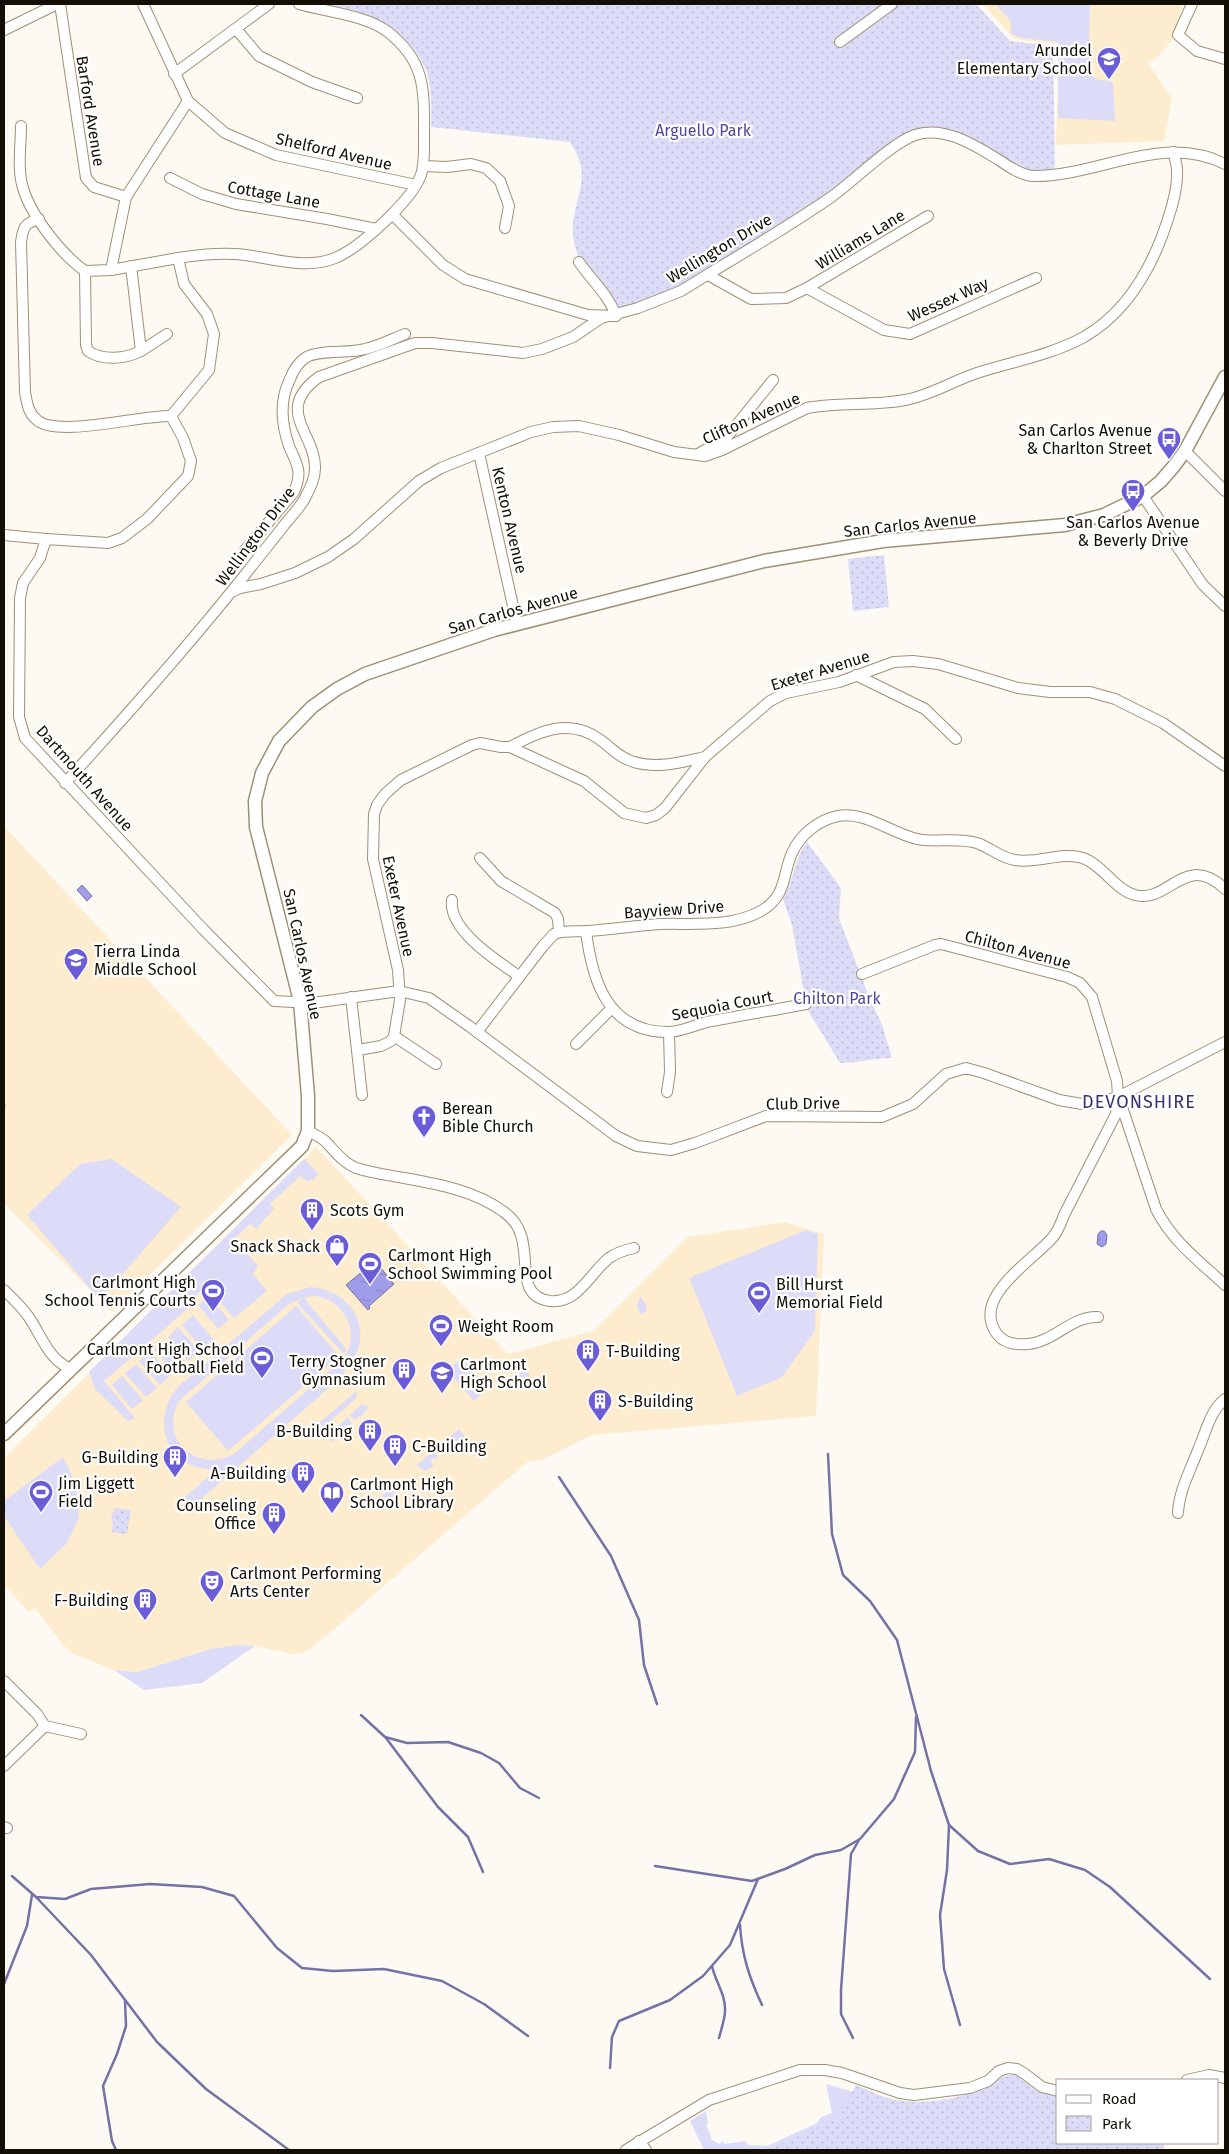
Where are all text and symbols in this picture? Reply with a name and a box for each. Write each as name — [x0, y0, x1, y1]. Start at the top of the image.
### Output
place label: Arundel Elementary School — [957, 41, 1092, 78]
school or university icon: Arundel Elementary School — [1096, 46, 1122, 80]
street label: Barford Avenue — [72, 54, 109, 168]
park label: Arguello Park — [655, 121, 752, 140]
street label: Shelford Avenue — [274, 129, 394, 174]
street label: Cottage Lane — [226, 177, 322, 212]
street label: Williams Lane — [812, 205, 908, 273]
street label: Wellington Drive — [663, 210, 775, 287]
street label: Wessex Way — [905, 273, 992, 326]
street label: Clifton Avenue — [699, 388, 803, 448]
place label: San Carlos Avenue & Charlton Street — [1019, 421, 1152, 458]
bus stop icon: San Carlos Avenue & Charlton Street — [1156, 426, 1182, 460]
street label: Kenton Avenue — [488, 465, 531, 575]
bus stop icon: San Carlos Avenue & Beverly Drive — [1120, 478, 1146, 512]
street label: Wellington Drive — [212, 483, 299, 590]
street label: San Carlos Avenue — [843, 508, 977, 541]
place label: San Carlos Avenue & Beverly Drive — [1066, 513, 1200, 550]
street label: San Carlos Avenue — [446, 583, 580, 638]
street label: Exeter Avenue — [768, 646, 872, 695]
street label: Dartmouth Avenue — [32, 722, 137, 835]
street label: Exeter Avenue — [379, 854, 418, 958]
street label: San Carlos Avenue — [279, 887, 326, 1021]
street label: Bayview Drive — [623, 897, 725, 922]
street label: Chilton Avenue — [963, 926, 1073, 973]
place label: Tierra Linda Middle School — [94, 942, 197, 979]
school or university icon: Tierra Linda Middle School — [63, 947, 89, 981]
street label: Sequoia Court — [670, 986, 774, 1025]
park label: Chilton Park — [793, 989, 881, 1008]
district label: DEVONSHIRE — [1082, 1091, 1196, 1113]
street label: Club Drive — [766, 1093, 840, 1114]
place label: Berean Bible Church — [442, 1099, 534, 1136]
church icon: Berean Bible Church — [411, 1104, 437, 1138]
building icon: Scots Gym — [299, 1197, 325, 1231]
place label: Scots Gym — [330, 1201, 405, 1220]
shop icon: Snack Shack — [324, 1233, 350, 1267]
place label: Snack Shack — [230, 1237, 321, 1256]
place label: Carlmont High School Swimming Pool — [388, 1246, 552, 1283]
sports icon: Carlmont High School Swimming Pool — [357, 1251, 383, 1285]
place label: Carlmont High School Tennis Courts — [45, 1273, 196, 1310]
place label: Bill Hurst Memorial Field — [776, 1275, 883, 1312]
sports icon: Carlmont High School Tennis Courts — [200, 1278, 226, 1312]
sports icon: Bill Hurst Memorial Field — [746, 1280, 772, 1314]
sports icon: Weight Room — [428, 1313, 454, 1347]
place label: Weight Room — [458, 1317, 554, 1336]
building icon: T-Building — [575, 1338, 601, 1372]
place label: Carlmont High School Football Field — [87, 1340, 244, 1377]
place label: T-Building — [606, 1342, 681, 1361]
sports icon: Carlmont High School Football Field — [249, 1345, 275, 1379]
place label: Terry Stogner Gymnasium — [289, 1352, 387, 1389]
place label: Carlmont High School — [460, 1355, 547, 1392]
building icon: Terry Stogner Gymnasium — [391, 1357, 417, 1391]
school or university icon: Carlmont High School — [429, 1360, 455, 1394]
building icon: S-Building — [587, 1388, 613, 1422]
place label: S-Building — [618, 1392, 694, 1411]
building icon: B-Building — [357, 1418, 383, 1452]
place label: B-Building — [276, 1422, 353, 1441]
building icon: C-Building — [382, 1433, 408, 1467]
place label: C-Building — [412, 1437, 487, 1456]
building icon: G-Building — [162, 1444, 188, 1478]
place label: G-Building — [82, 1448, 159, 1467]
building icon: A-Building — [290, 1460, 316, 1494]
place label: A-Building — [211, 1464, 287, 1483]
place label: Jim Liggett Field — [58, 1474, 135, 1511]
place label: Carlmont High School Library — [350, 1475, 454, 1512]
sports icon: Jim Liggett Field — [28, 1479, 54, 1513]
library icon: Carlmont High School Library — [319, 1480, 345, 1514]
place label: Counseling Office — [176, 1496, 257, 1533]
building icon: Counseling Office — [261, 1501, 287, 1535]
place label: Carlmont Performing Arts Center — [230, 1564, 382, 1601]
theatre icon: Carlmont Performing Arts Center — [199, 1569, 225, 1603]
building icon: F-Building — [132, 1587, 158, 1621]
place label: F-Building — [54, 1591, 129, 1610]
legend — [1056, 2079, 1219, 2144]
text: Road — [1102, 2090, 1137, 2108]
text: Park — [1102, 2115, 1132, 2133]

